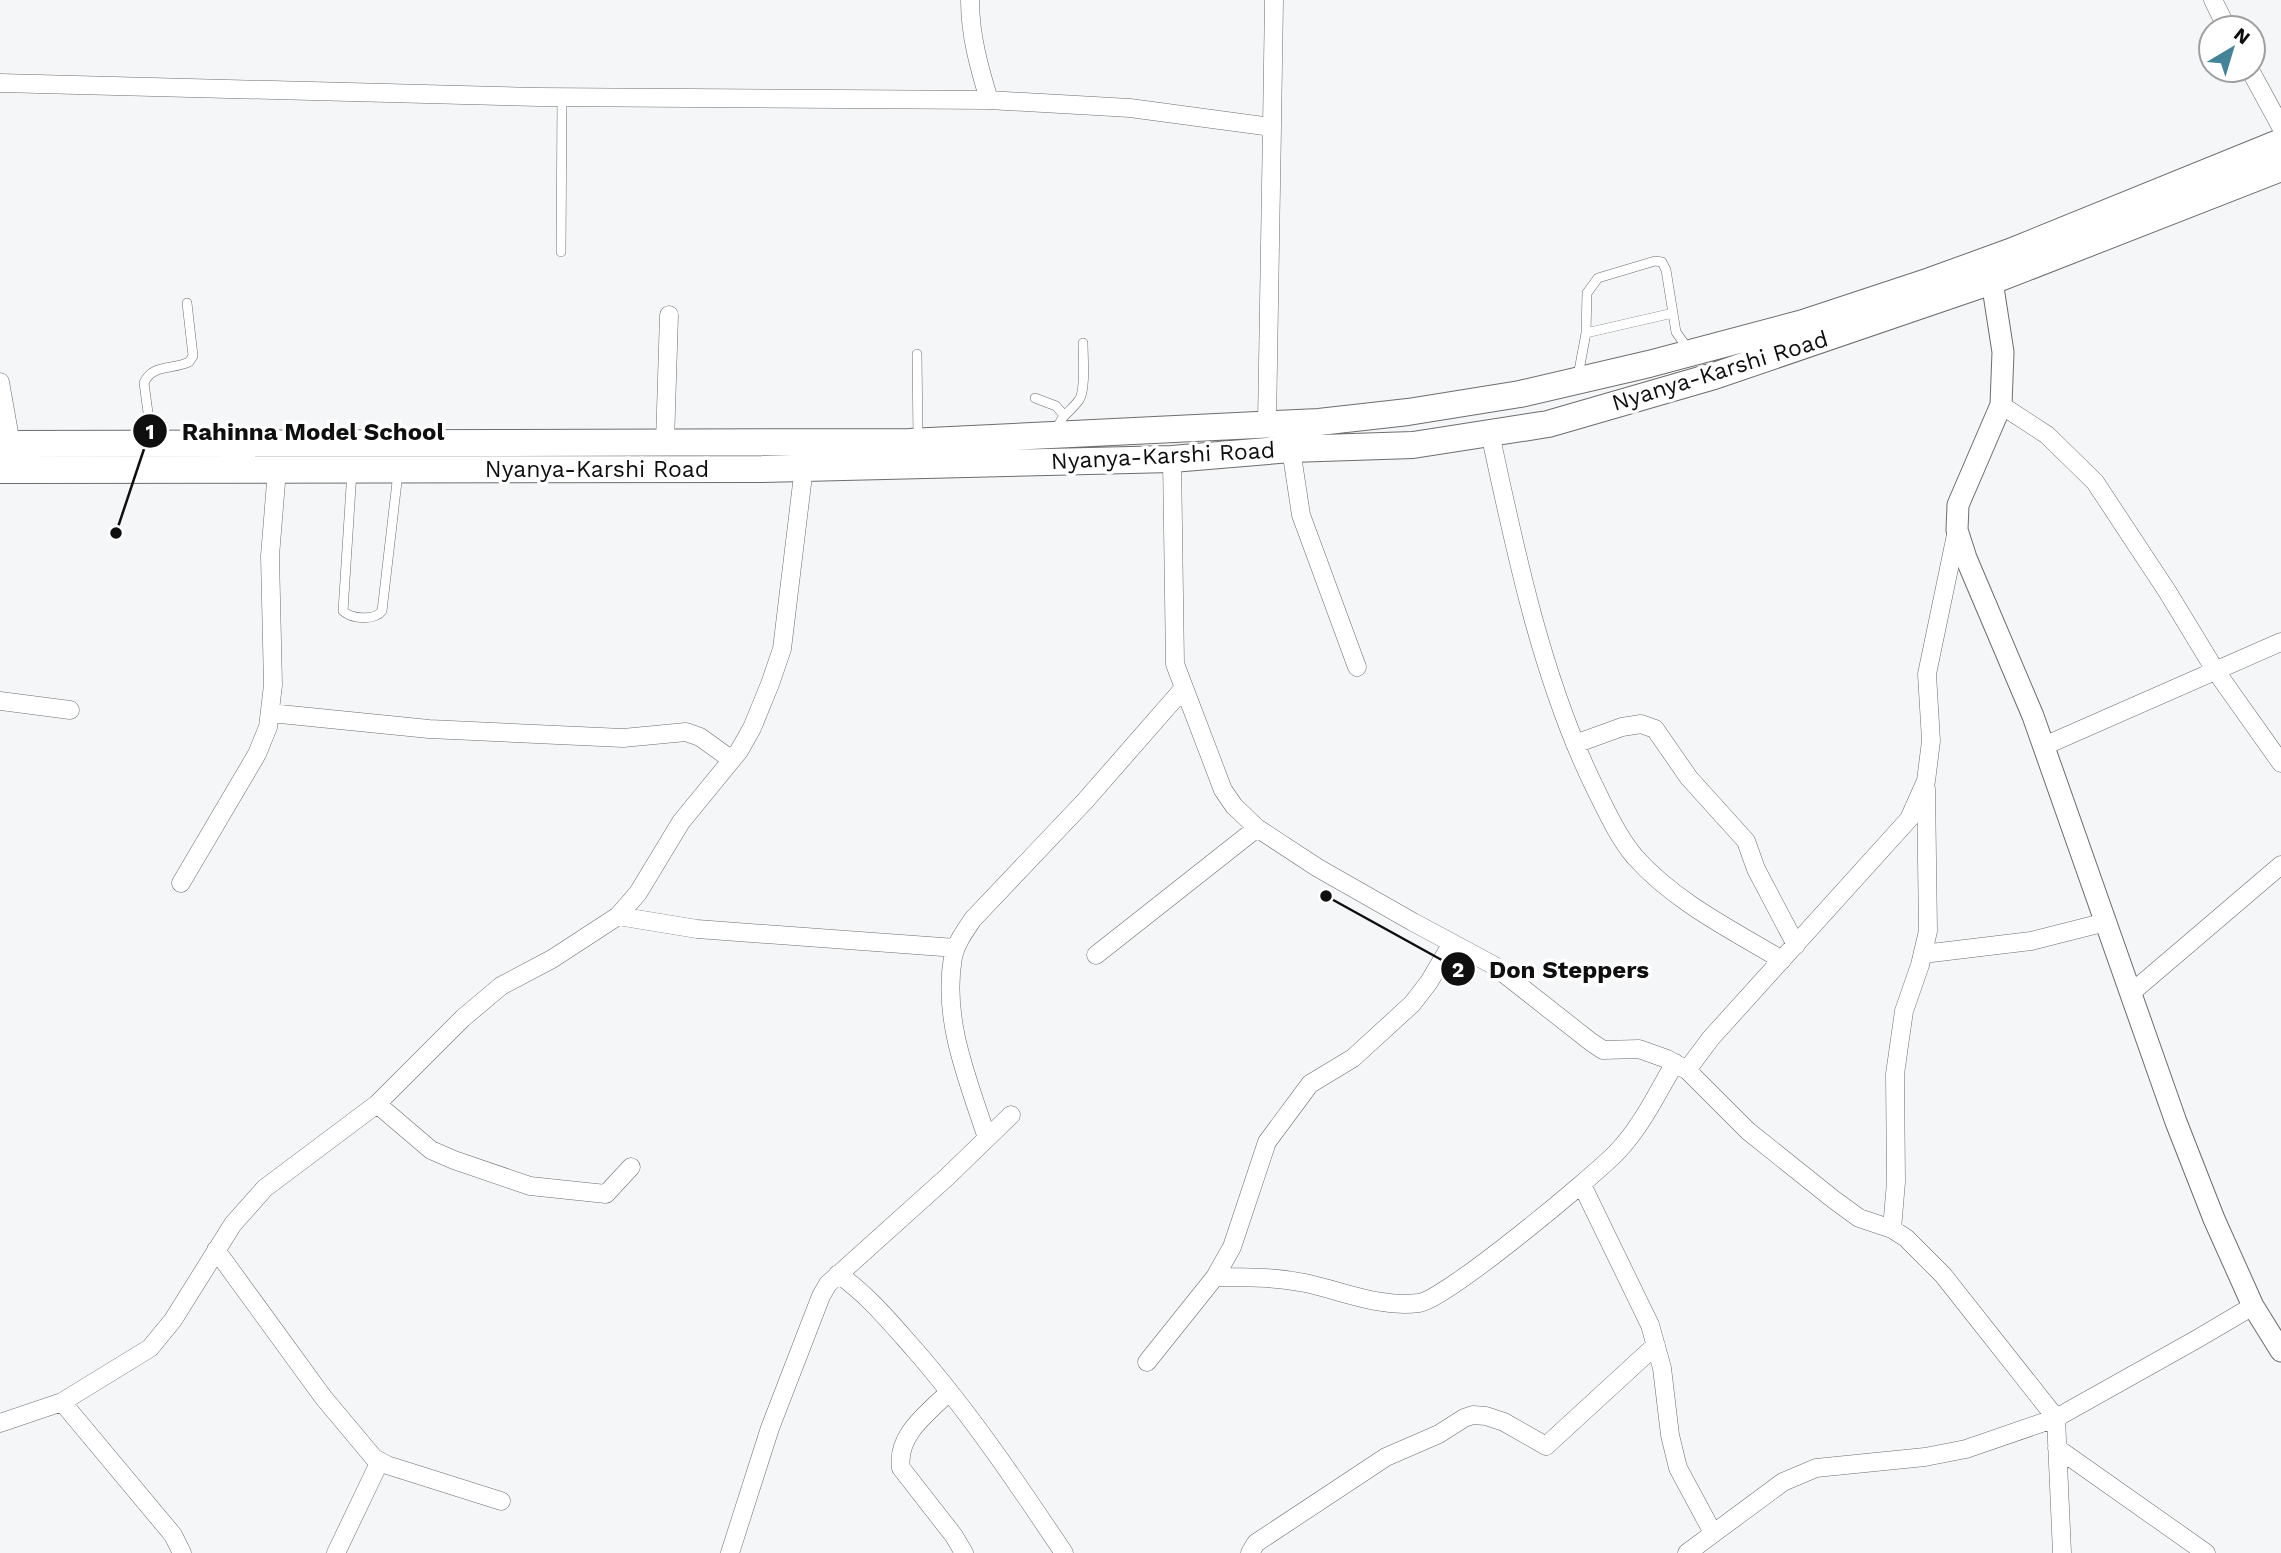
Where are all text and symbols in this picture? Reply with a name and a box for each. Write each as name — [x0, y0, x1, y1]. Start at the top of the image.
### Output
north arrow — [2197, 14, 2267, 84]
text: N — [2230, 23, 2255, 49]
street label: Nyanya-Karshi Road — [1609, 325, 1831, 417]
callout: Rahinna Model School — [133, 409, 459, 454]
text: Rahinna Model School — [182, 418, 444, 446]
text: 1 — [145, 419, 155, 444]
street label: Nyanya-Karshi Road — [1050, 437, 1276, 475]
street label: Nyanya-Karshi Road — [485, 456, 709, 483]
callout: Don Steppers — [1440, 947, 1663, 992]
text: Don Steppers — [1489, 956, 1649, 984]
text: 2 — [1452, 957, 1464, 982]

